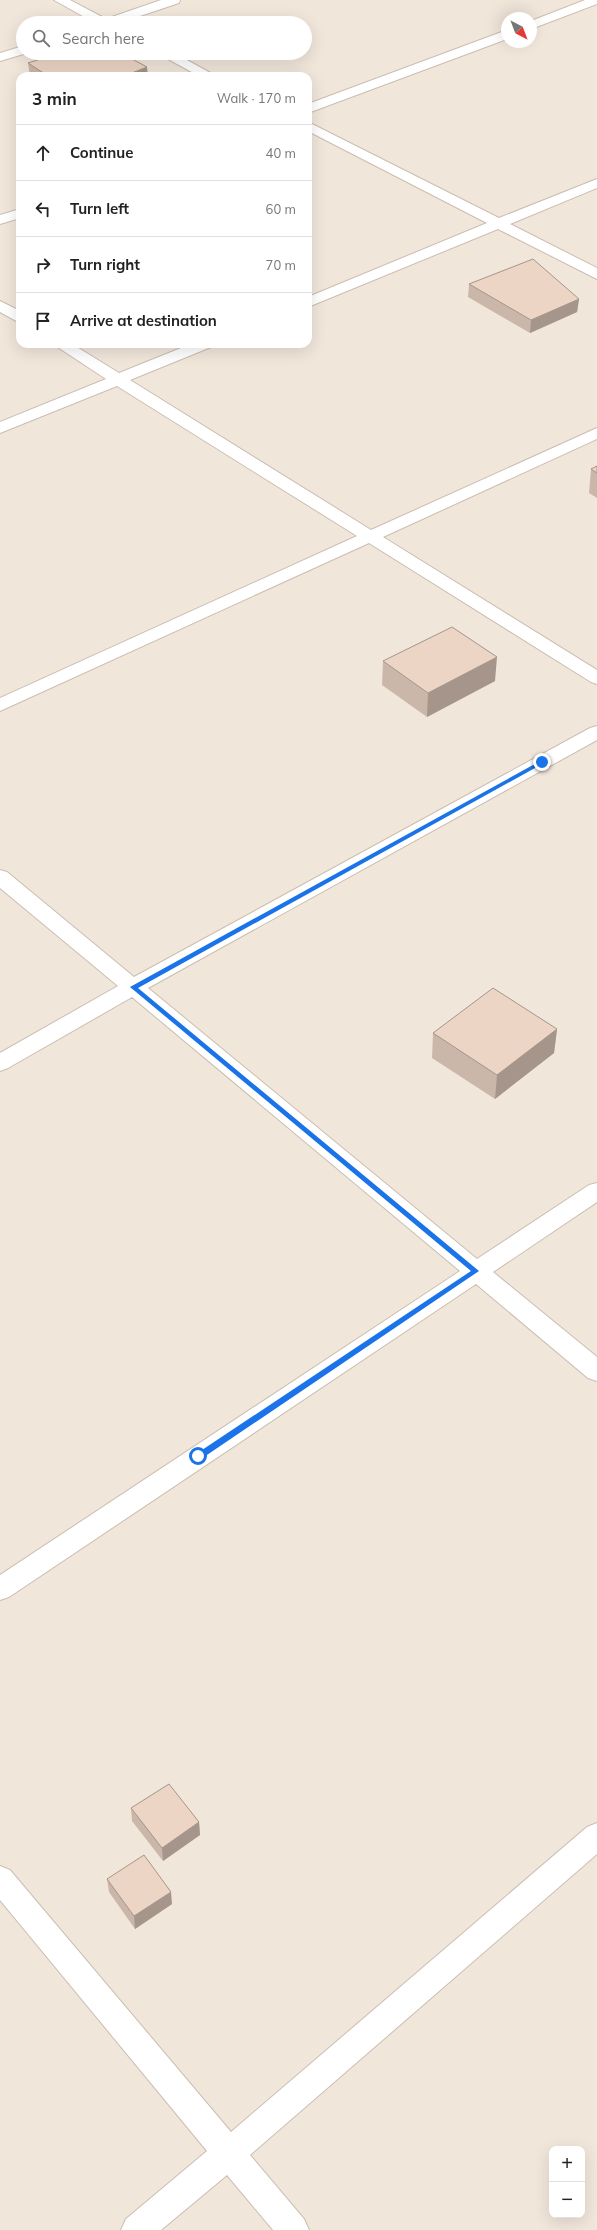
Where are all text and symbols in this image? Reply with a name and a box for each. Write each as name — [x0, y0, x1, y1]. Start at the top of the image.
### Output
north arrow — [501, 12, 537, 48]
search box — [16, 16, 312, 60]
icon: search — [30, 27, 52, 49]
text: Search here — [62, 29, 144, 48]
text: 3 min — [32, 88, 77, 109]
text: Walk · 170 m — [217, 90, 296, 106]
icon: ahead — [32, 142, 54, 164]
text: Continue — [70, 143, 133, 162]
text: 40 m — [266, 145, 296, 161]
icon: left — [32, 198, 54, 220]
text: Turn left — [70, 199, 129, 218]
text: 60 m — [266, 201, 296, 217]
icon: right — [32, 254, 54, 276]
text: Turn right — [70, 255, 140, 274]
text: 70 m — [266, 257, 296, 273]
icon: arrive — [32, 310, 54, 332]
text: Arrive at destination — [70, 311, 217, 330]
route end — [533, 753, 551, 771]
route start — [189, 1447, 207, 1465]
map controls — [549, 2146, 585, 2218]
button: + — [549, 2146, 585, 2182]
button: − — [549, 2182, 585, 2218]

